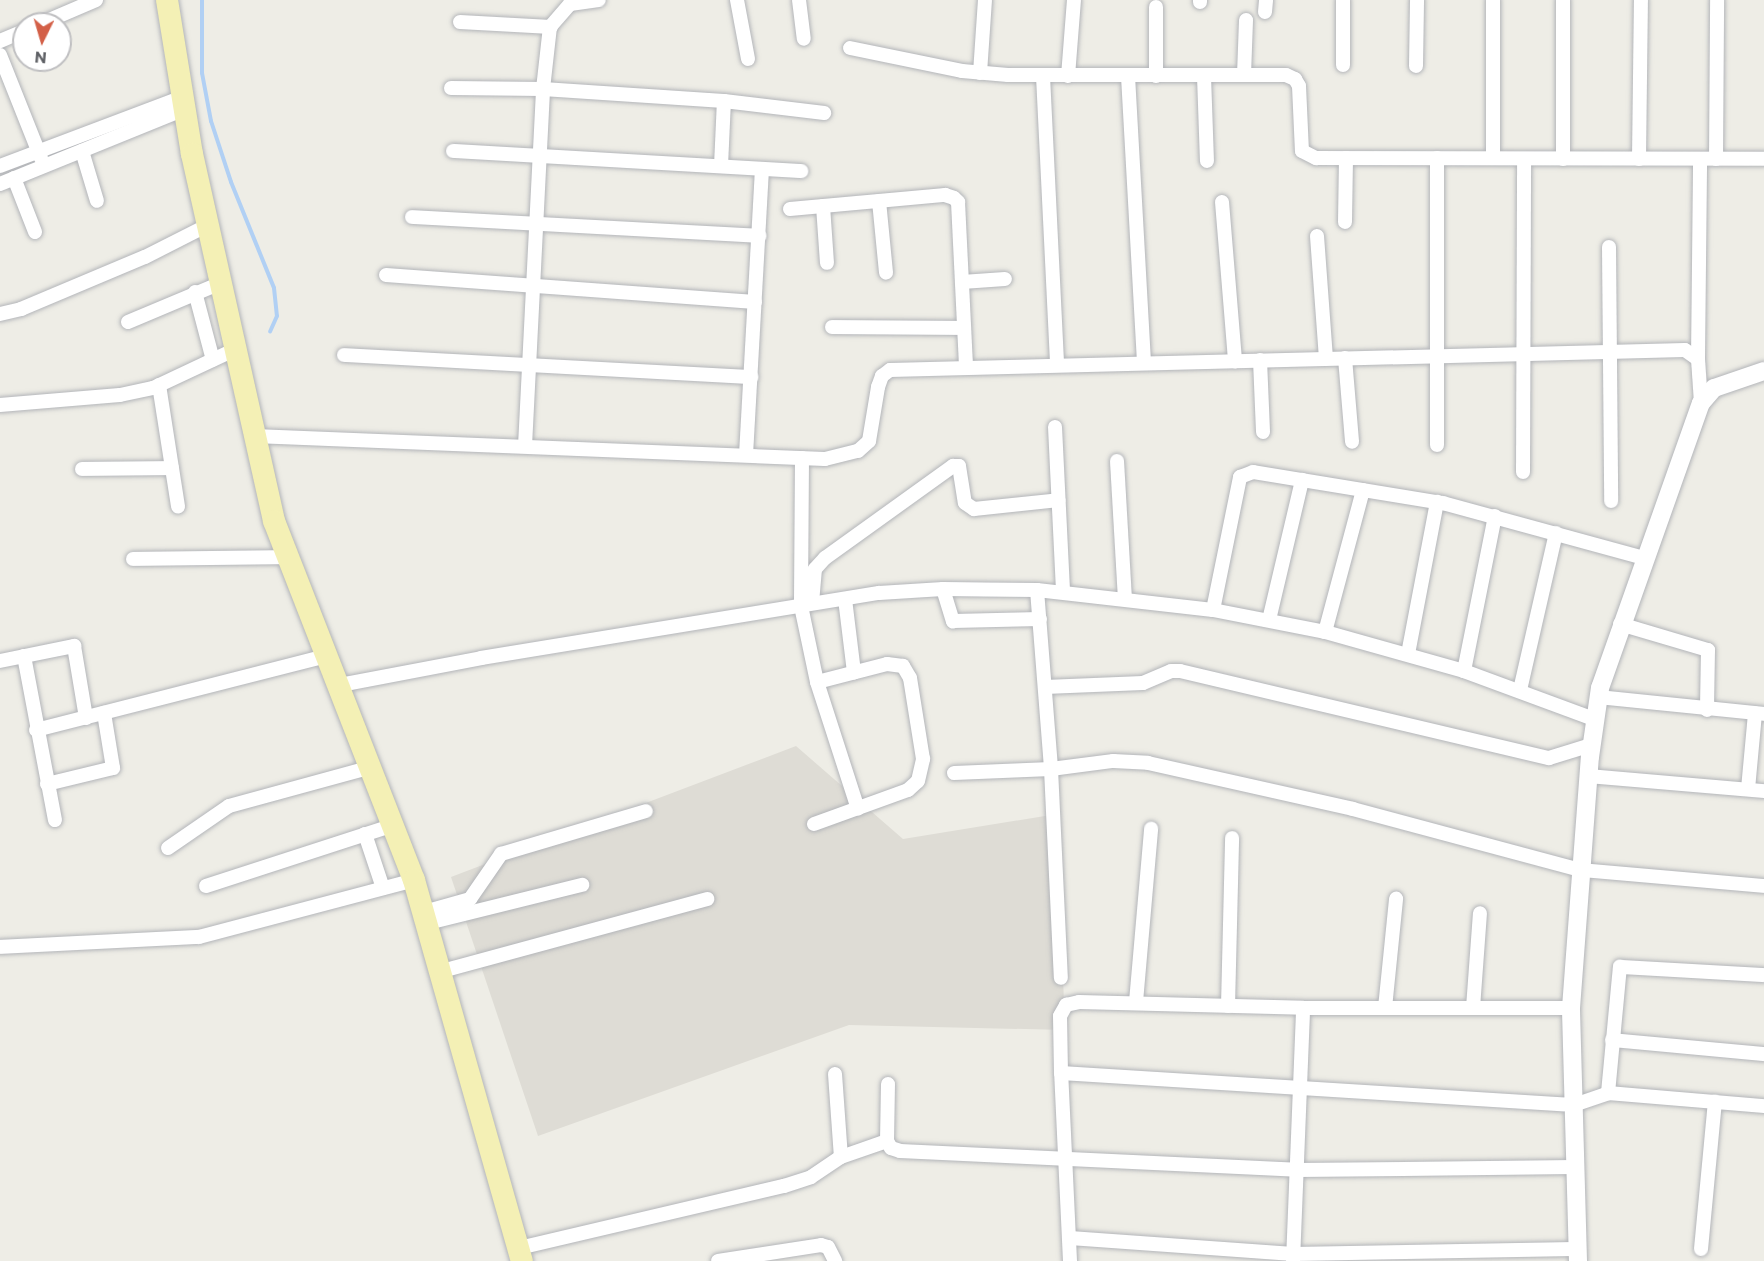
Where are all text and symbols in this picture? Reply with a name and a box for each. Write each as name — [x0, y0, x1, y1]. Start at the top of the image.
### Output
north arrow — [12, 12, 72, 72]
text: N — [34, 48, 47, 68]

